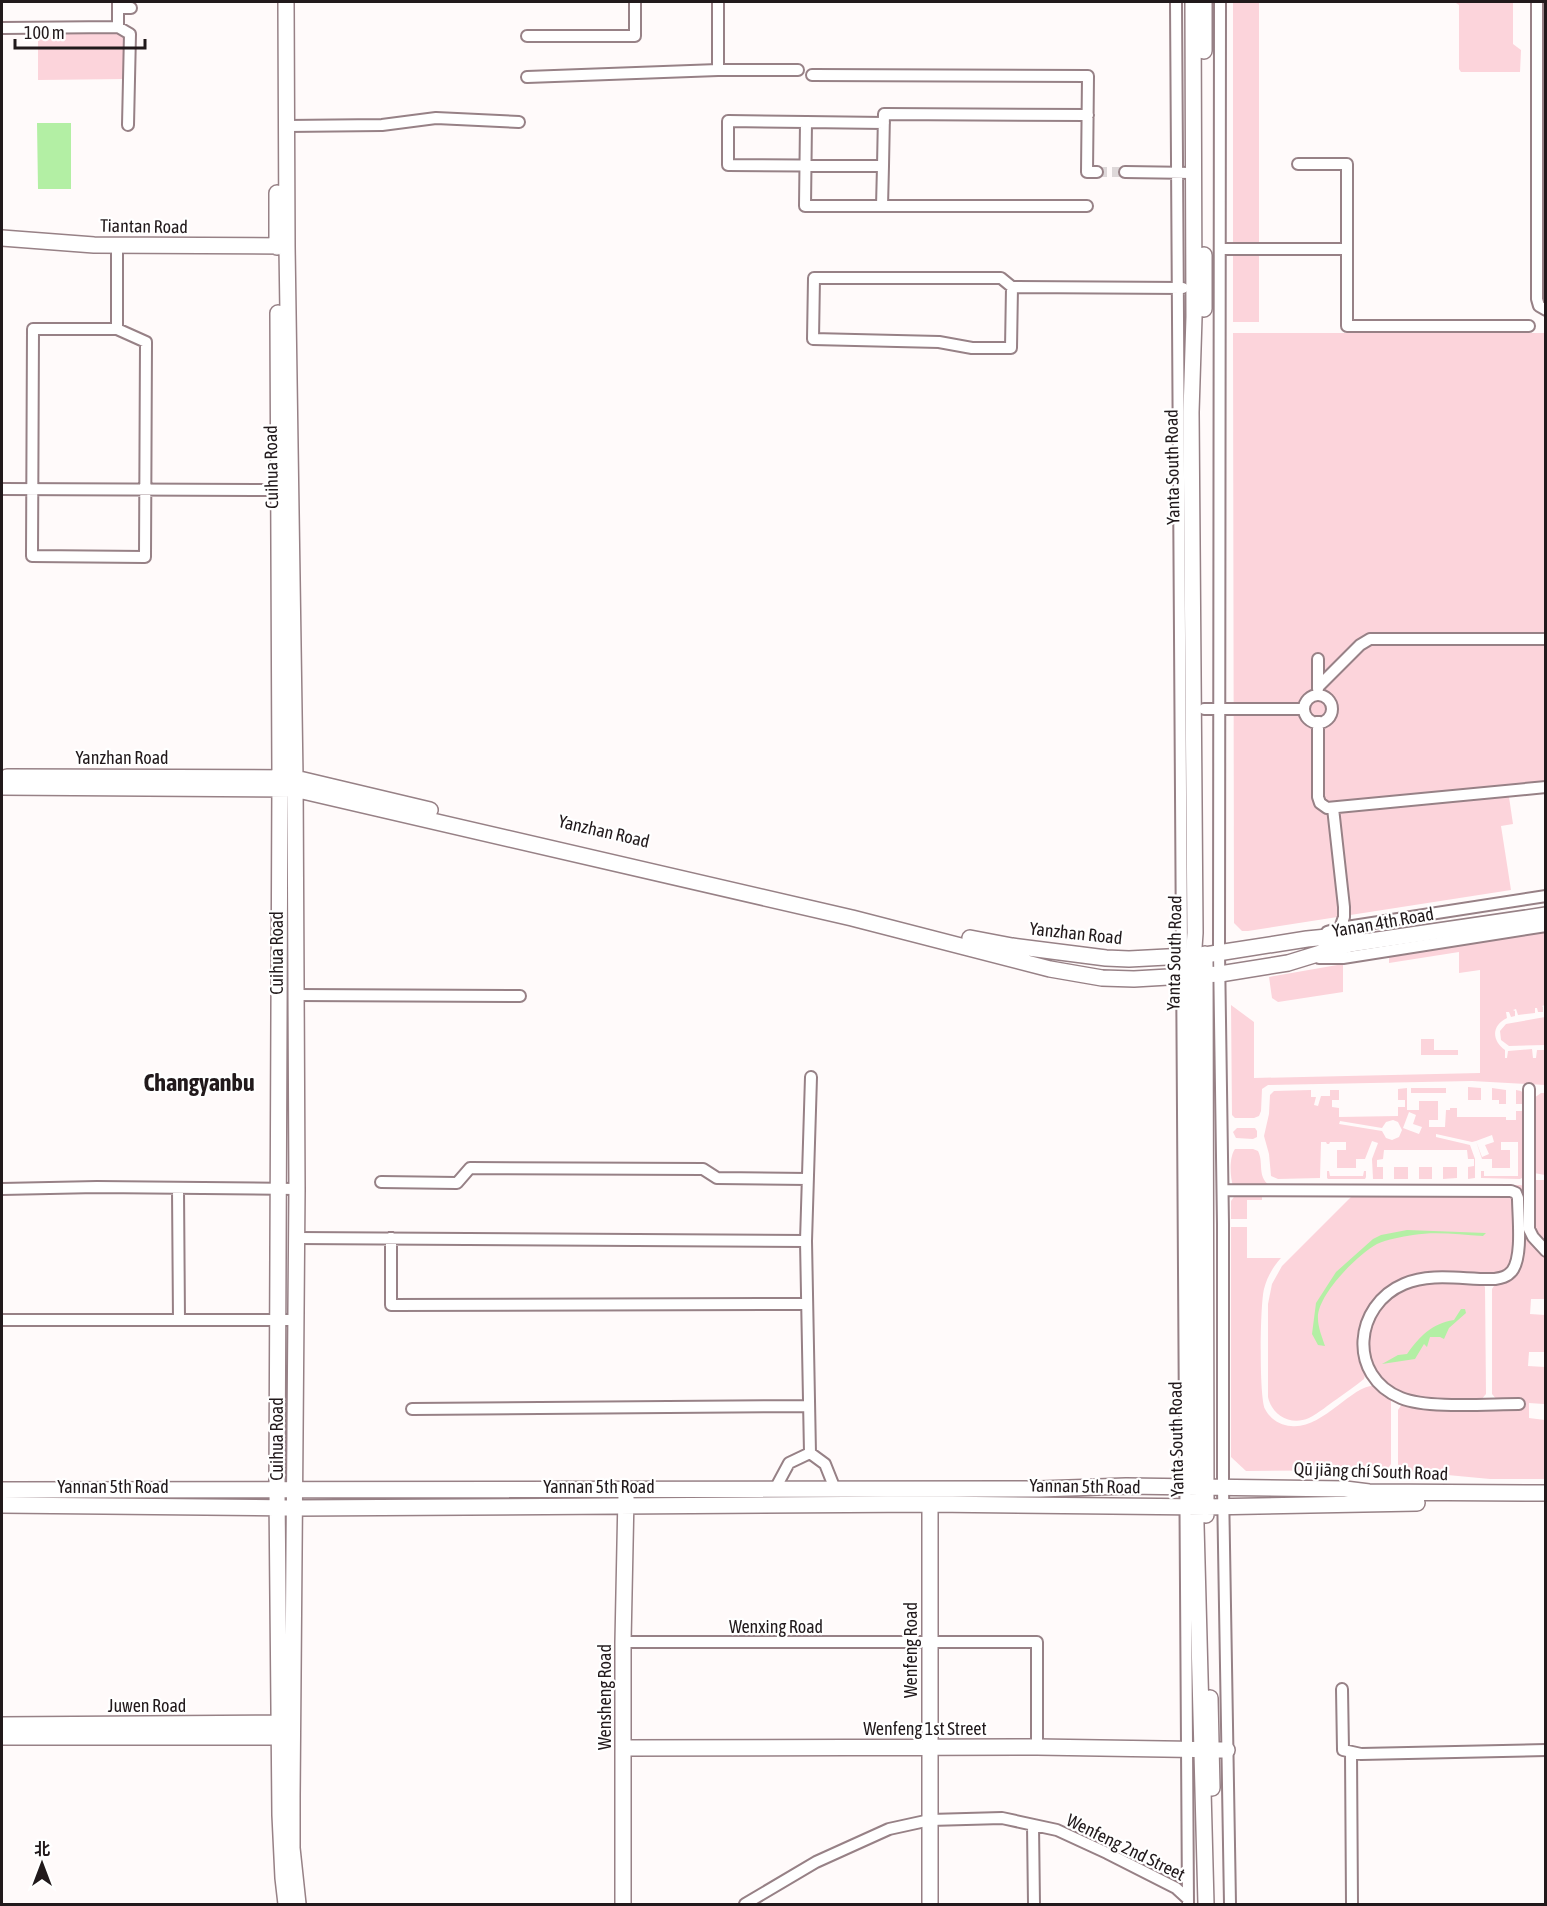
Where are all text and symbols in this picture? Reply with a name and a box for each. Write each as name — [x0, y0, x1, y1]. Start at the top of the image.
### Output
scale bar — [15, 12, 146, 50]
text: 100 m — [24, 22, 65, 43]
street label: Tiantan Road — [100, 215, 188, 237]
street label: Yanta South Road — [1160, 409, 1184, 525]
street label: Cuihua Road — [260, 425, 282, 509]
street label: Yanzhan Road — [75, 747, 169, 768]
street label: Yanzhan Road — [556, 810, 652, 852]
street label: Yanta South Road — [1162, 895, 1186, 1011]
street label: Yanan 4th Road — [1331, 903, 1435, 941]
street label: Cuihua Road — [266, 911, 287, 995]
street label: Yanzhan Road — [1029, 918, 1123, 948]
district label: Changyanbu — [144, 1069, 254, 1096]
street label: Yanta South Road — [1164, 1381, 1188, 1497]
street label: Cuihua Road — [266, 1397, 287, 1481]
street label: Qū jiāng chí South Road — [1293, 1458, 1449, 1484]
street label: Yannan 5th Road — [1029, 1475, 1141, 1497]
street label: Yannan 5th Road — [57, 1476, 169, 1497]
street label: Yannan 5th Road — [543, 1476, 655, 1497]
street label: Wenfeng Road — [900, 1602, 921, 1698]
street label: Wenxing Road — [729, 1616, 823, 1637]
street label: Wensheng Road — [594, 1644, 615, 1750]
street label: Juwen Road — [108, 1695, 186, 1716]
street label: Wenfeng 1st Street — [863, 1718, 987, 1739]
street label: Wenfeng 2nd Street — [1063, 1809, 1189, 1885]
north arrow — [12, 1834, 72, 1894]
text: 北 — [34, 1840, 50, 1858]

